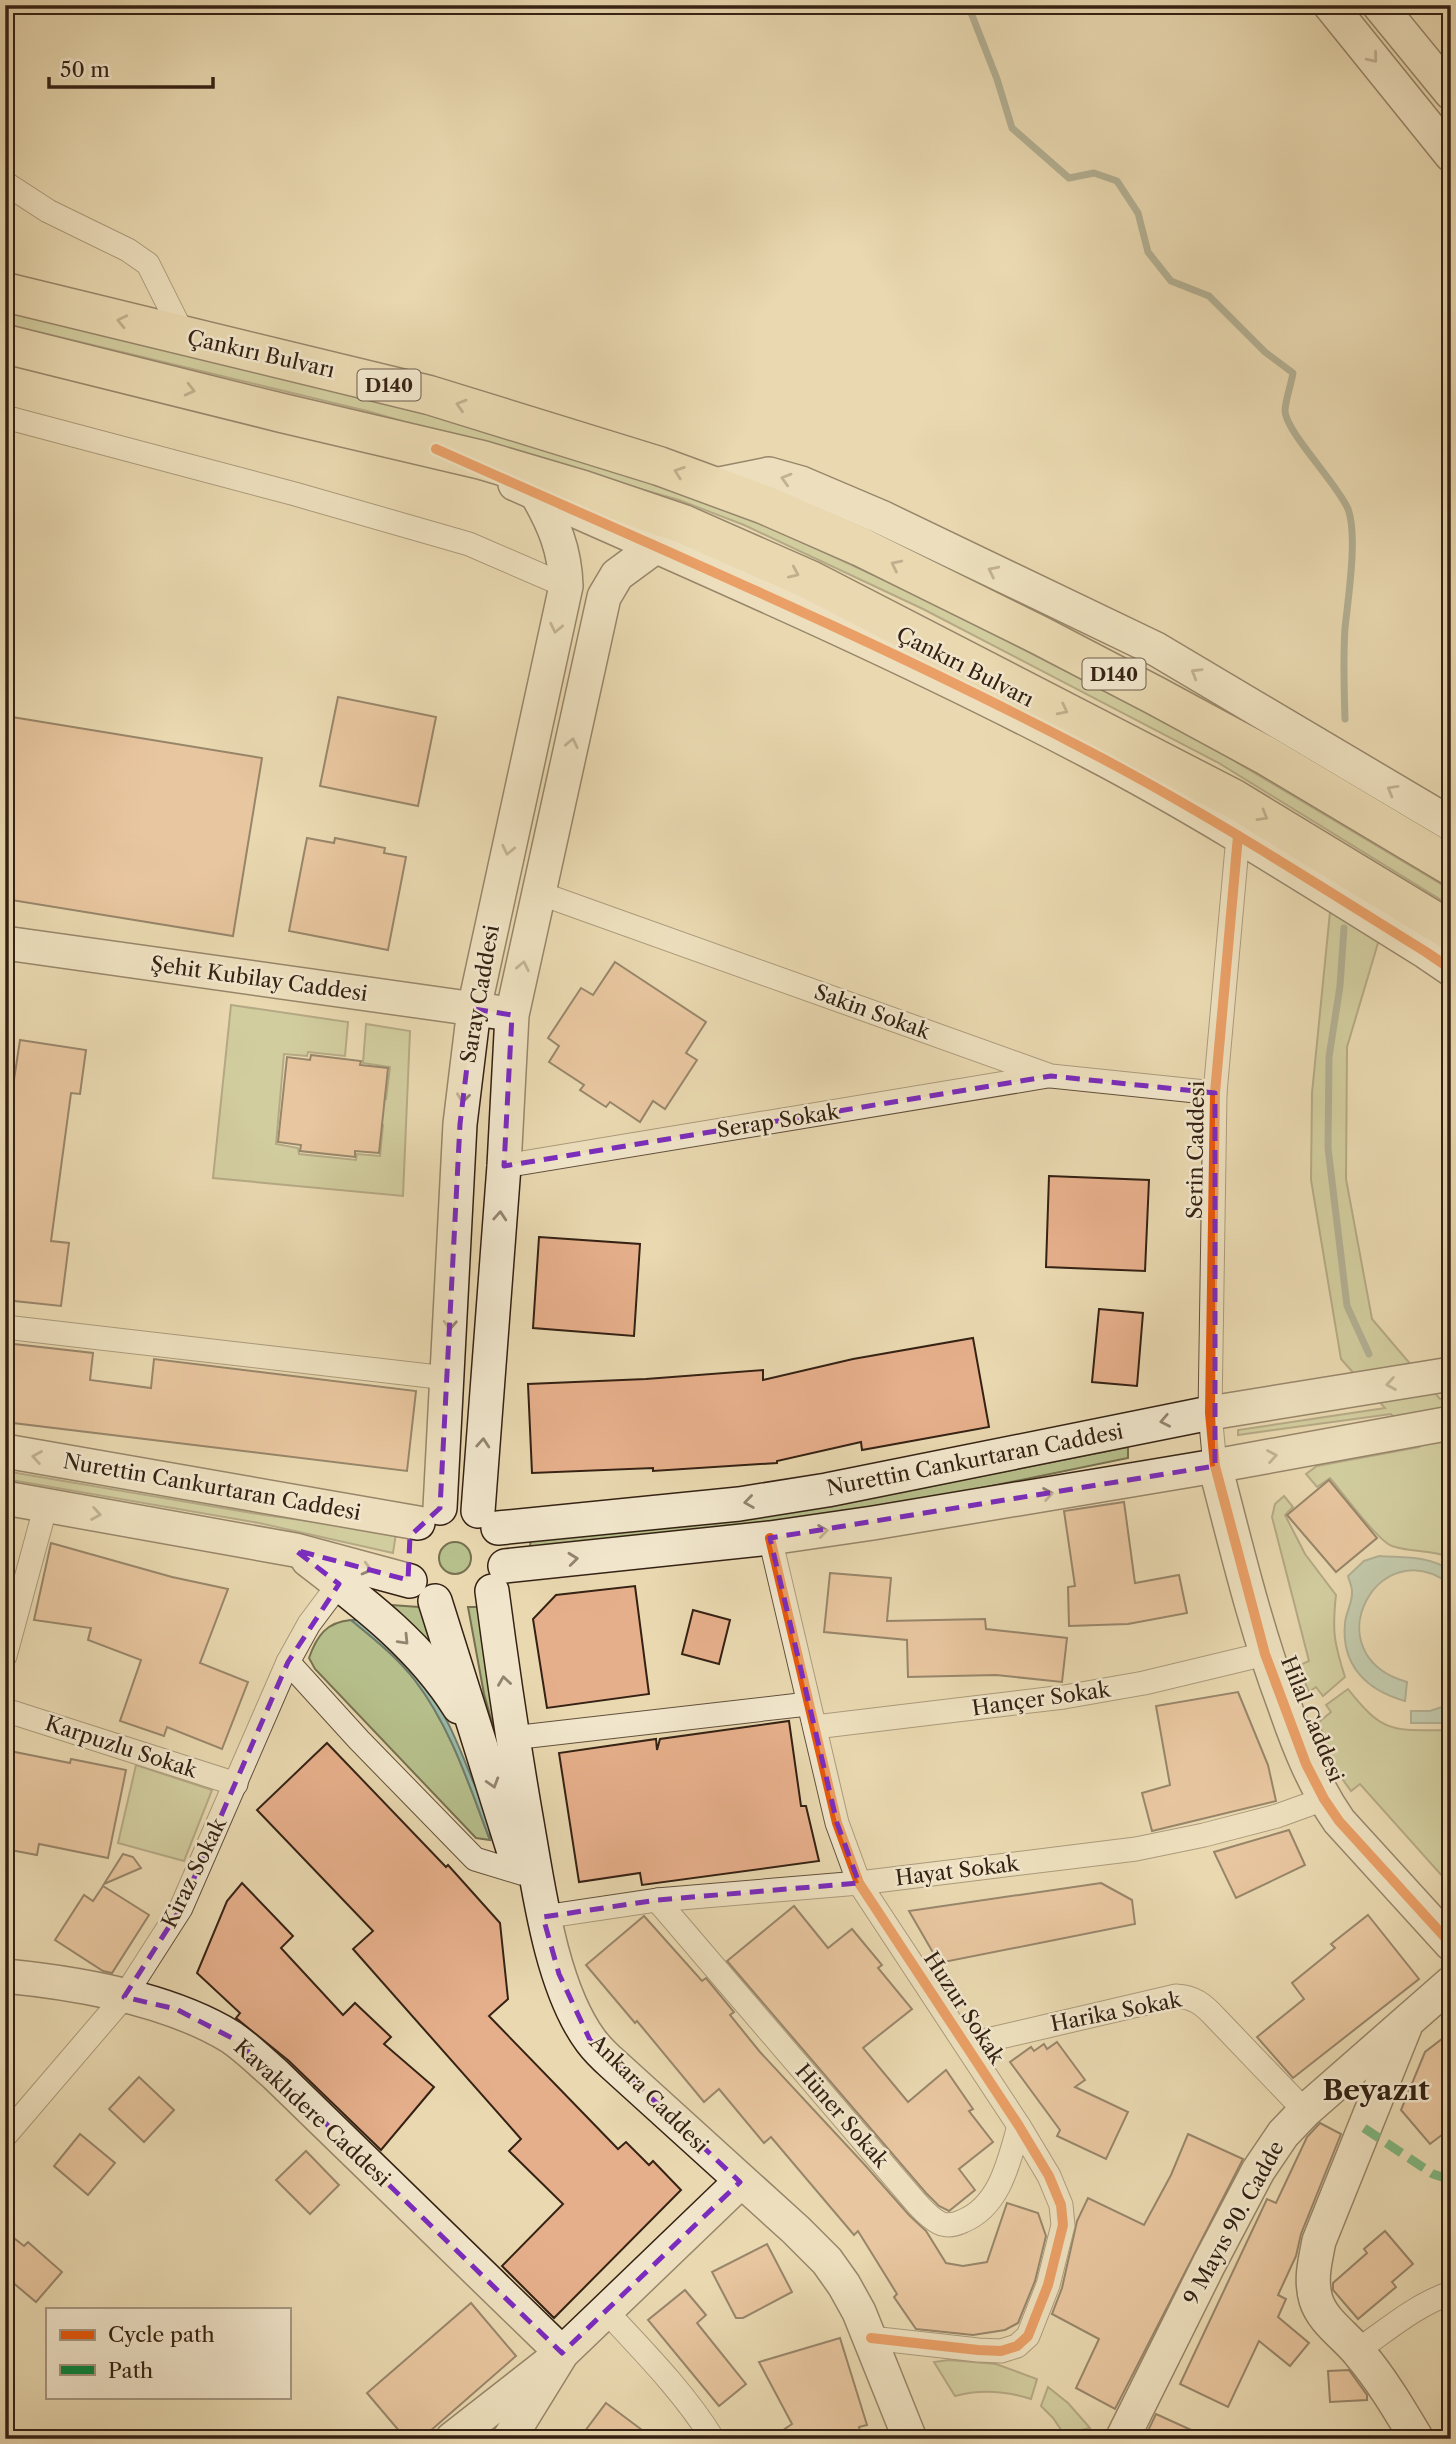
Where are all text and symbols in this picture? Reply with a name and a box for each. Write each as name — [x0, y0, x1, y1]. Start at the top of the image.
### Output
scale bar — [49, 46, 214, 90]
one-way arrow — [1365, 50, 1377, 63]
text: 50 m — [60, 57, 110, 82]
one-way arrow — [116, 315, 128, 329]
street label: Çankırı Bulvarı — [185, 324, 337, 383]
road number: D140 — [358, 370, 420, 400]
one-way arrow — [184, 382, 196, 396]
one-way arrow — [456, 399, 468, 414]
one-way arrow — [673, 467, 685, 481]
one-way arrow — [780, 472, 792, 487]
one-way arrow — [891, 559, 903, 573]
one-way arrow — [787, 565, 800, 579]
one-way arrow — [988, 565, 1001, 579]
street label: Çankırı Bulvarı — [893, 621, 1038, 712]
one-way arrow — [550, 622, 565, 634]
road number: D140 — [1082, 659, 1146, 690]
one-way arrow — [1191, 669, 1204, 682]
one-way arrow — [1055, 701, 1068, 715]
one-way arrow — [563, 737, 578, 749]
one-way arrow — [1386, 785, 1399, 798]
one-way arrow — [1256, 808, 1269, 821]
one-way arrow — [502, 844, 517, 856]
street label: Saray Caddesi — [455, 923, 504, 1065]
street label: Şehit Kubilay Caddesi — [149, 951, 369, 1006]
one-way arrow — [515, 960, 529, 972]
street label: Sakin Sokak — [811, 979, 934, 1044]
street label: Serin Caddesi — [1182, 1081, 1209, 1219]
one-way arrow — [456, 1092, 471, 1104]
street label: Serap Sokak — [715, 1098, 842, 1142]
one-way arrow — [492, 1210, 507, 1221]
one-way arrow — [442, 1320, 457, 1331]
one-way arrow — [1385, 1376, 1397, 1391]
one-way arrow — [1159, 1413, 1171, 1428]
street label: Nurettin Cankurtaran Caddesi — [824, 1418, 1125, 1501]
one-way arrow — [475, 1437, 490, 1448]
street label: Nurettin Cankurtaran Caddesi — [61, 1448, 363, 1525]
one-way arrow — [1266, 1449, 1278, 1464]
one-way arrow — [31, 1450, 43, 1465]
one-way arrow — [1042, 1487, 1054, 1502]
one-way arrow — [744, 1494, 755, 1509]
one-way arrow — [90, 1506, 102, 1521]
one-way arrow — [817, 1523, 829, 1538]
one-way arrow — [568, 1552, 579, 1567]
one-way arrow — [361, 1561, 373, 1575]
one-way arrow — [396, 1631, 409, 1644]
street label: Hilal Caddesi — [1276, 1652, 1349, 1785]
one-way arrow — [497, 1675, 512, 1687]
street label: Hançer Sokak — [970, 1676, 1113, 1721]
street label: Karpuzlu Sokak — [42, 1710, 201, 1783]
one-way arrow — [484, 1777, 499, 1789]
street label: Kiraz Sokak — [156, 1813, 231, 1932]
street label: Hayat Sokak — [894, 1850, 1021, 1890]
street label: Huzur Sokak — [919, 1947, 1010, 2069]
street label: Harika Sokak — [1048, 1986, 1184, 2036]
street label: Ankara Caddesi — [584, 2029, 714, 2158]
street label: Kavaklıdere Caddesi — [229, 2034, 396, 2191]
street label: Hüner Sokak — [790, 2059, 895, 2173]
district label: Beyazıt — [1323, 2073, 1430, 2107]
street label: 9 Mayıs 90. Cadde — [1178, 2137, 1289, 2309]
legend — [46, 2308, 290, 2398]
text: Cycle path — [108, 2322, 215, 2347]
text: Path — [108, 2358, 153, 2383]

